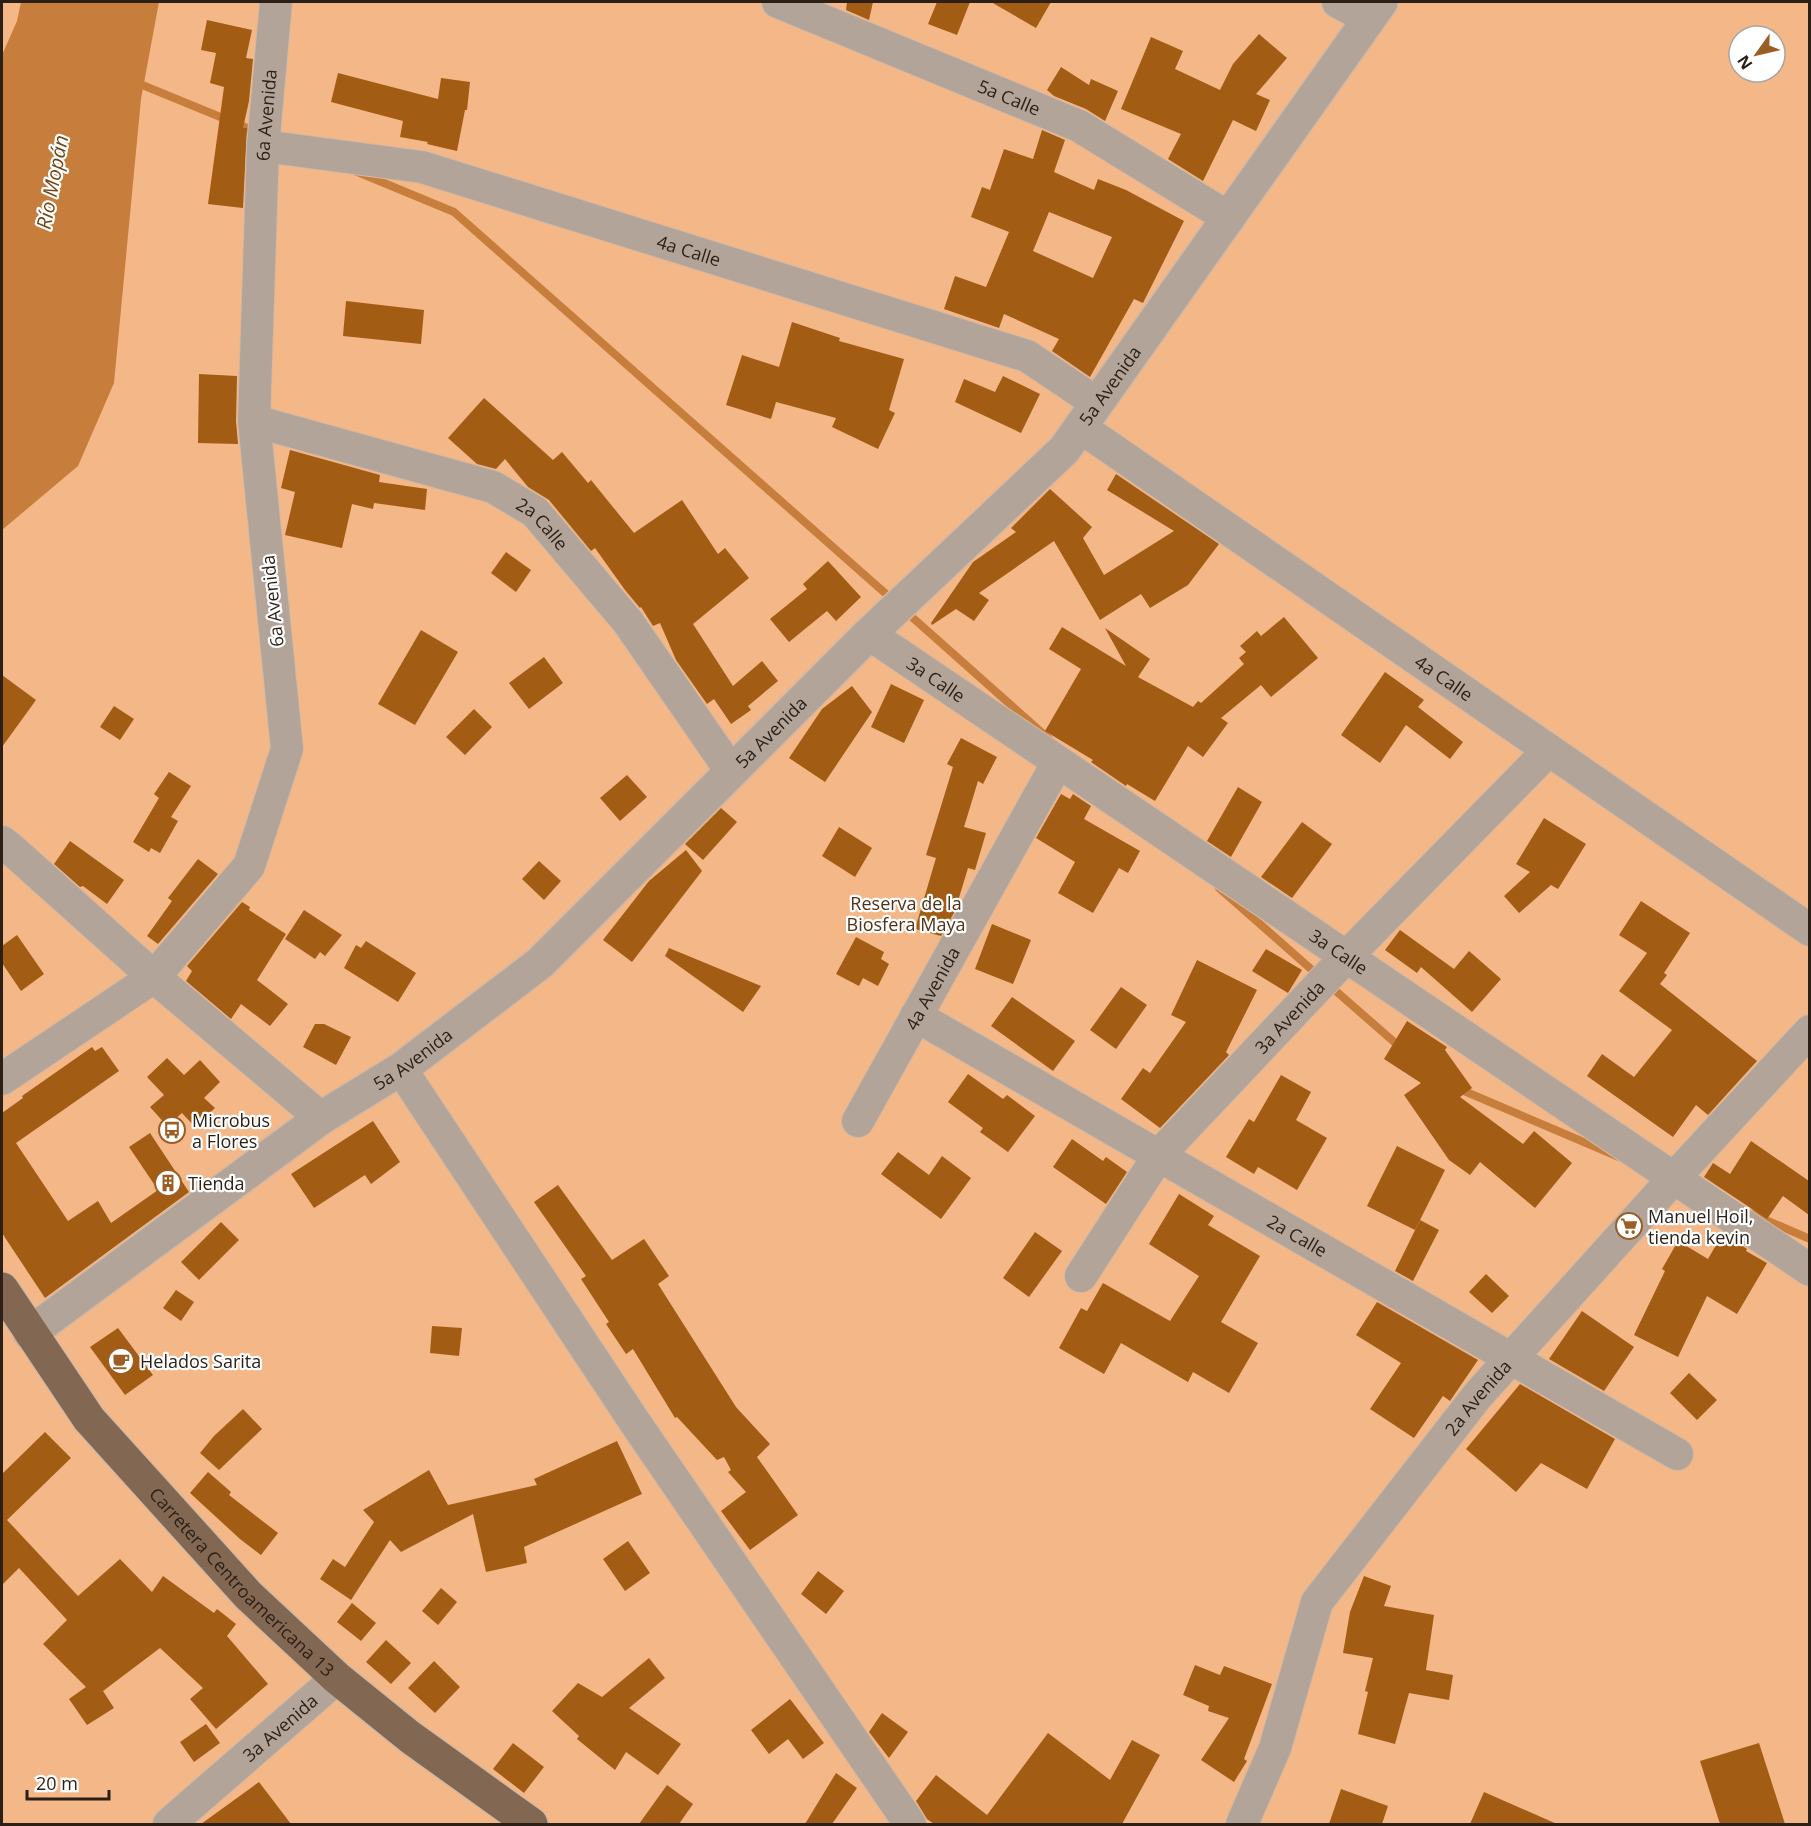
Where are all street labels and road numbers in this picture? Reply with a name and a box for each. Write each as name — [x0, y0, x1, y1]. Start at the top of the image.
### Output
street label: 6a Avenida — [251, 68, 282, 161]
street label: 5a Calle — [974, 74, 1044, 121]
street label: 4a Calle — [654, 229, 724, 272]
street label: 5a Avenida — [1073, 341, 1146, 430]
street label: 2a Calle — [512, 492, 574, 555]
street label: 6a Avenida — [255, 554, 289, 648]
street label: 4a Calle — [1410, 649, 1478, 706]
street label: 3a Calle — [902, 651, 970, 708]
street label: 5a Avenida — [730, 691, 812, 773]
street label: 3a Calle — [1305, 923, 1373, 980]
street label: 4a Avenida — [899, 942, 965, 1034]
street label: 3a Avenida — [1249, 975, 1330, 1059]
street label: 5a Avenida — [369, 1022, 457, 1095]
street label: 2a Calle — [1263, 1209, 1332, 1262]
street label: 2a Avenida — [1439, 1354, 1516, 1440]
street label: Carretera Centroamericana 13 — [144, 1482, 340, 1682]
street label: 3a Avenida — [237, 1688, 323, 1767]

